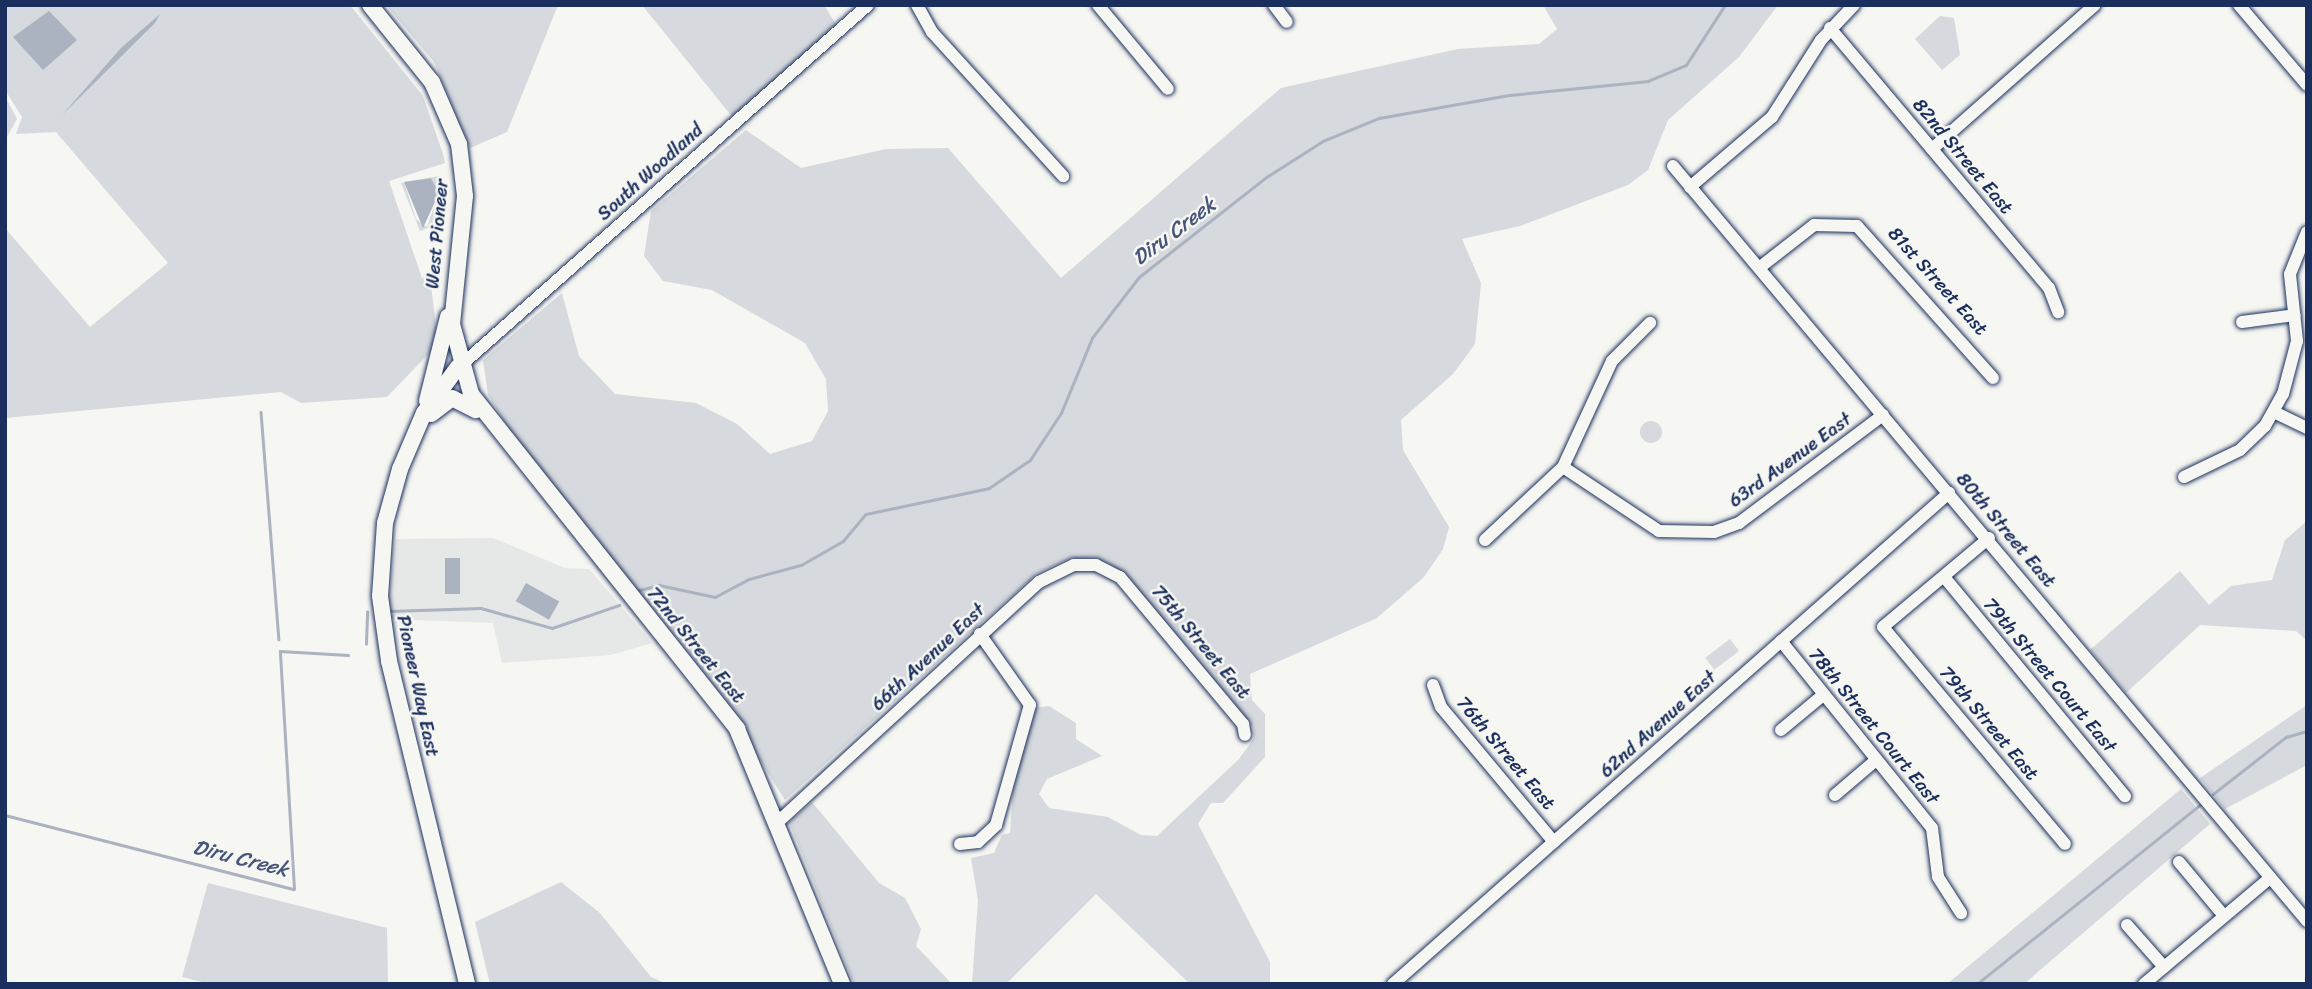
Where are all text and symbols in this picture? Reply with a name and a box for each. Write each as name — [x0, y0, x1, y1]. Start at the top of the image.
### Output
street label: 82nd Street East — [1908, 93, 2018, 219]
street label: South Woodland — [593, 119, 707, 225]
street label: West Pioneer — [421, 178, 453, 290]
water label: Diru Creek — [1127, 191, 1221, 271]
street label: 81st Street East — [1883, 222, 1993, 340]
street label: 63rd Avenue East — [1724, 408, 1856, 512]
street label: 80th Street East — [1951, 468, 2061, 592]
street label: 75th Street East — [1146, 580, 1256, 704]
street label: 72nd Street East — [642, 582, 750, 708]
street label: 79th Street Court East — [1978, 593, 2122, 757]
street label: 66th Avenue East — [866, 598, 990, 716]
street label: Pioneer Way East — [392, 613, 444, 759]
street label: 78th Street Court East — [1804, 643, 1944, 809]
street label: 79th Street East — [1934, 661, 2044, 785]
street label: 62nd Avenue East — [1595, 665, 1721, 783]
street label: 76th Street East — [1452, 691, 1560, 815]
water label: Diru Creek — [190, 834, 292, 882]

